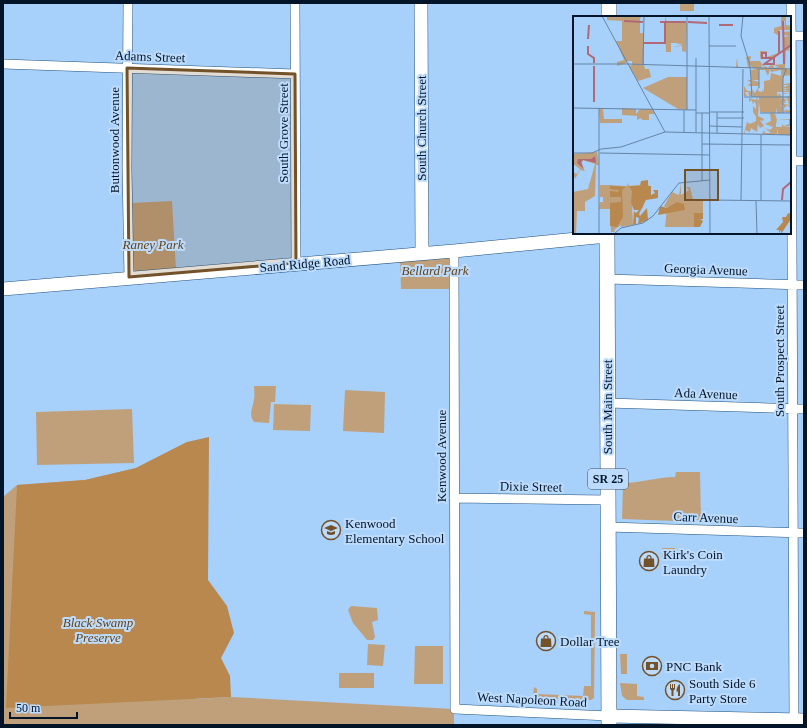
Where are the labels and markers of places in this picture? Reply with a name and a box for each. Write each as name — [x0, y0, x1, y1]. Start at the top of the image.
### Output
place label: Kenwood Elementary School — [345, 516, 445, 546]
school or university icon: Kenwood Elementary School — [320, 519, 342, 541]
place label: Kirk's Coin Laundry — [663, 547, 723, 577]
shop icon: Kirk's Coin Laundry — [638, 550, 660, 572]
shop icon: Dollar Tree — [535, 630, 557, 652]
place label: Dollar Tree — [560, 634, 620, 649]
bank icon: PNC Bank — [641, 655, 663, 677]
place label: PNC Bank — [666, 659, 722, 674]
place label: South Side 6 Party Store — [689, 676, 756, 706]
restaurant icon: South Side 6 Party Store — [664, 679, 686, 701]

